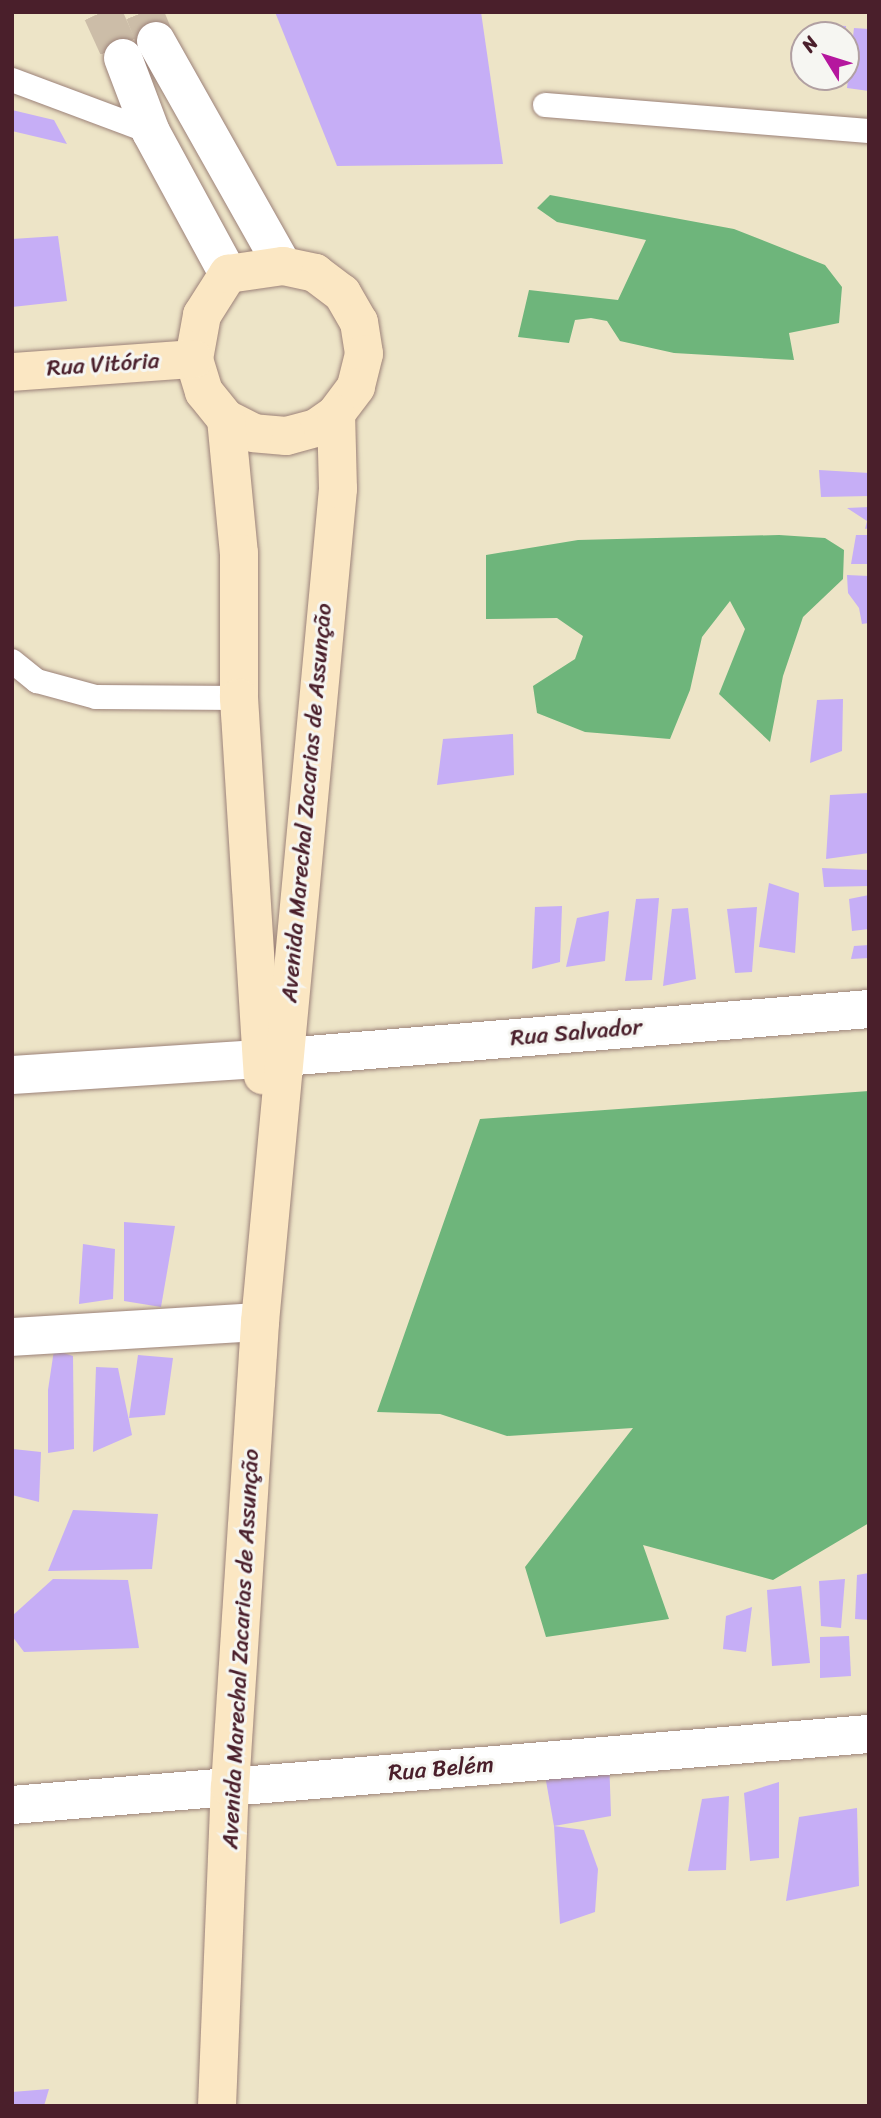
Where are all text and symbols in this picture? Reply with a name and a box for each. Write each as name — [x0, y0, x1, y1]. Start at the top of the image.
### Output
north arrow — [790, 21, 860, 91]
text: N — [793, 29, 827, 59]
street label: Rua Vitória — [46, 347, 160, 383]
street label: Avenida Marechal Zacarias de Assunção — [276, 602, 338, 1004]
street label: Rua Salvador — [509, 1014, 643, 1052]
street label: Avenida Marechal Zacarias de Assunção — [217, 1448, 265, 1850]
street label: Rua Belém — [387, 1751, 495, 1787]

